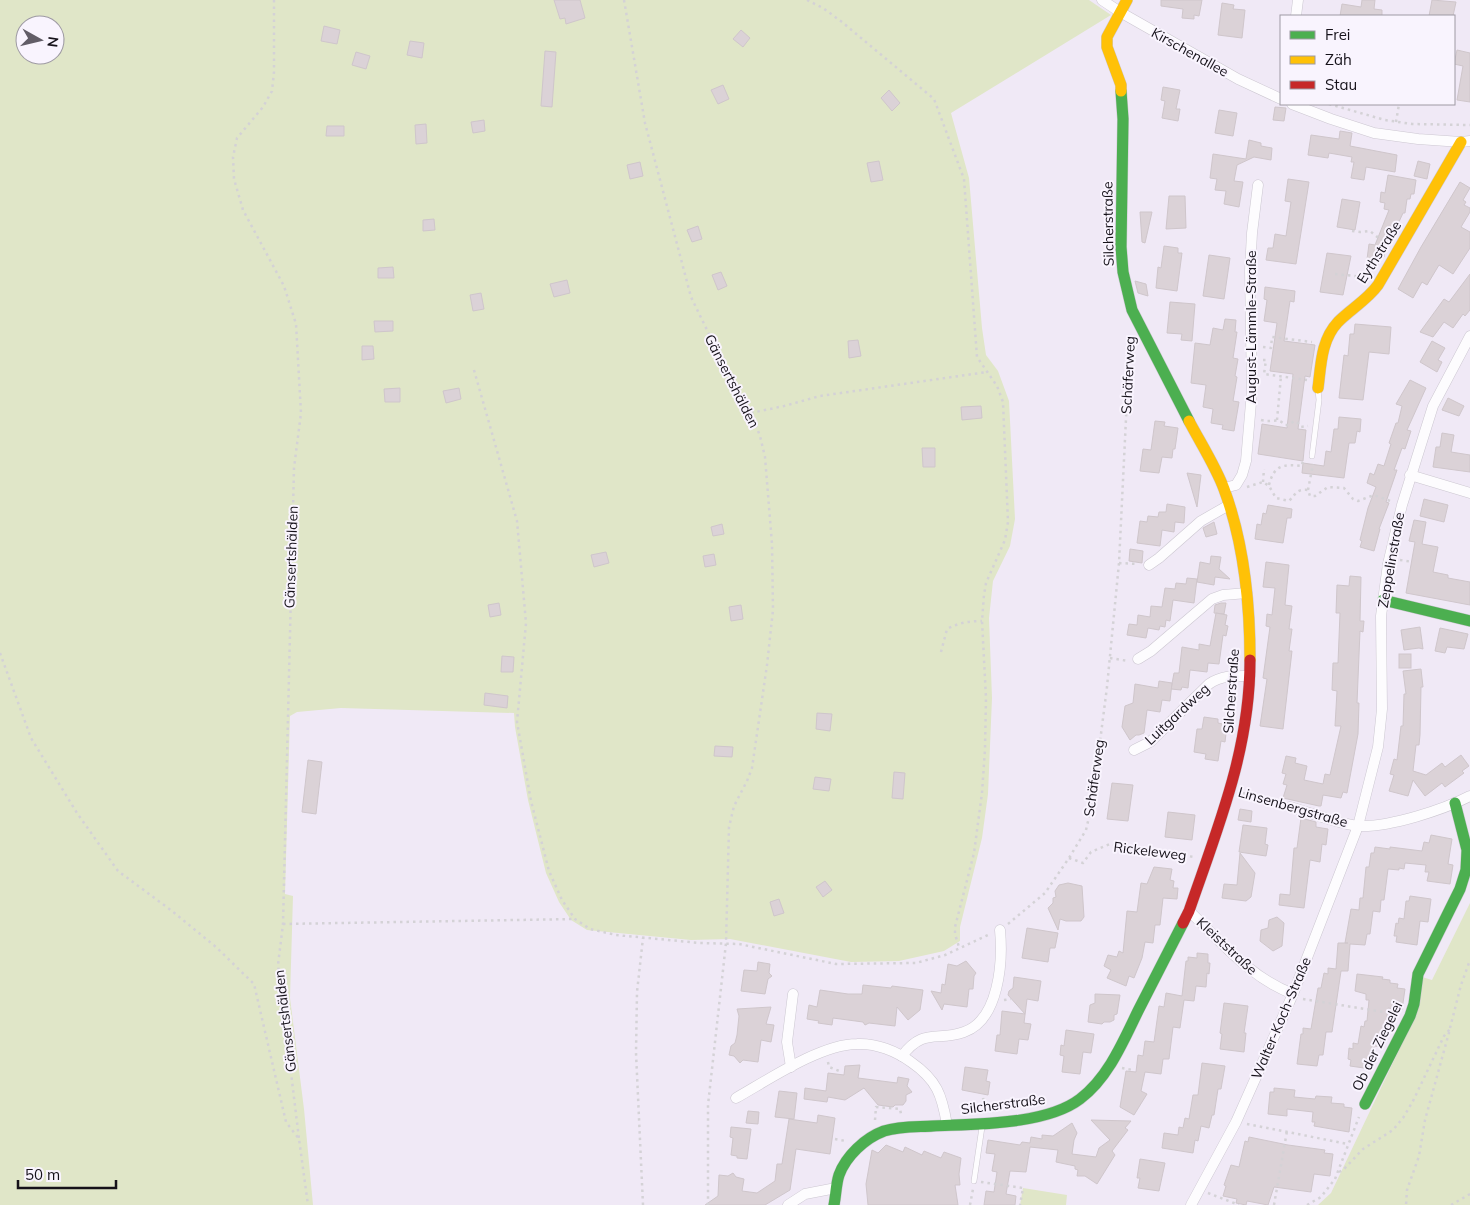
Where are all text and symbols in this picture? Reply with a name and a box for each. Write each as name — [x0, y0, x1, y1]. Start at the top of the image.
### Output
north arrow — [15, 15, 65, 65]
legend — [1280, 15, 1455, 105]
street label: Kirschenallee — [1148, 23, 1232, 81]
text: Frei — [1325, 25, 1350, 44]
text: N — [43, 35, 63, 48]
text: Zäh — [1325, 50, 1352, 69]
text: Stau — [1325, 75, 1357, 94]
street label: Silcherstraße — [1098, 181, 1118, 267]
street label: Eythstraße — [1353, 217, 1405, 287]
street label: August-Lämmle-Straße — [1242, 250, 1260, 404]
street label: Gänsertshälden — [701, 331, 763, 431]
street label: Schäferweg — [1117, 336, 1139, 414]
street label: Gänsertshälden — [280, 505, 302, 609]
street label: Zeppelinstraße — [1374, 511, 1408, 609]
street label: Silcherstraße — [1219, 648, 1243, 734]
street label: Luitgardweg — [1141, 679, 1213, 749]
street label: Schäferweg — [1080, 738, 1108, 818]
street label: Linsenbergstraße — [1236, 783, 1350, 831]
street label: Rickeleweg — [1112, 838, 1188, 864]
street label: Kleiststraße — [1193, 913, 1261, 979]
street label: Walter-Koch-Straße — [1247, 954, 1315, 1082]
street label: Gänsertshälden — [270, 969, 300, 1073]
street label: Ob der Ziegelei — [1348, 998, 1406, 1094]
street label: Silcherstraße — [960, 1090, 1046, 1118]
scale bar — [18, 1158, 115, 1190]
text: 50 m — [25, 1165, 60, 1184]

